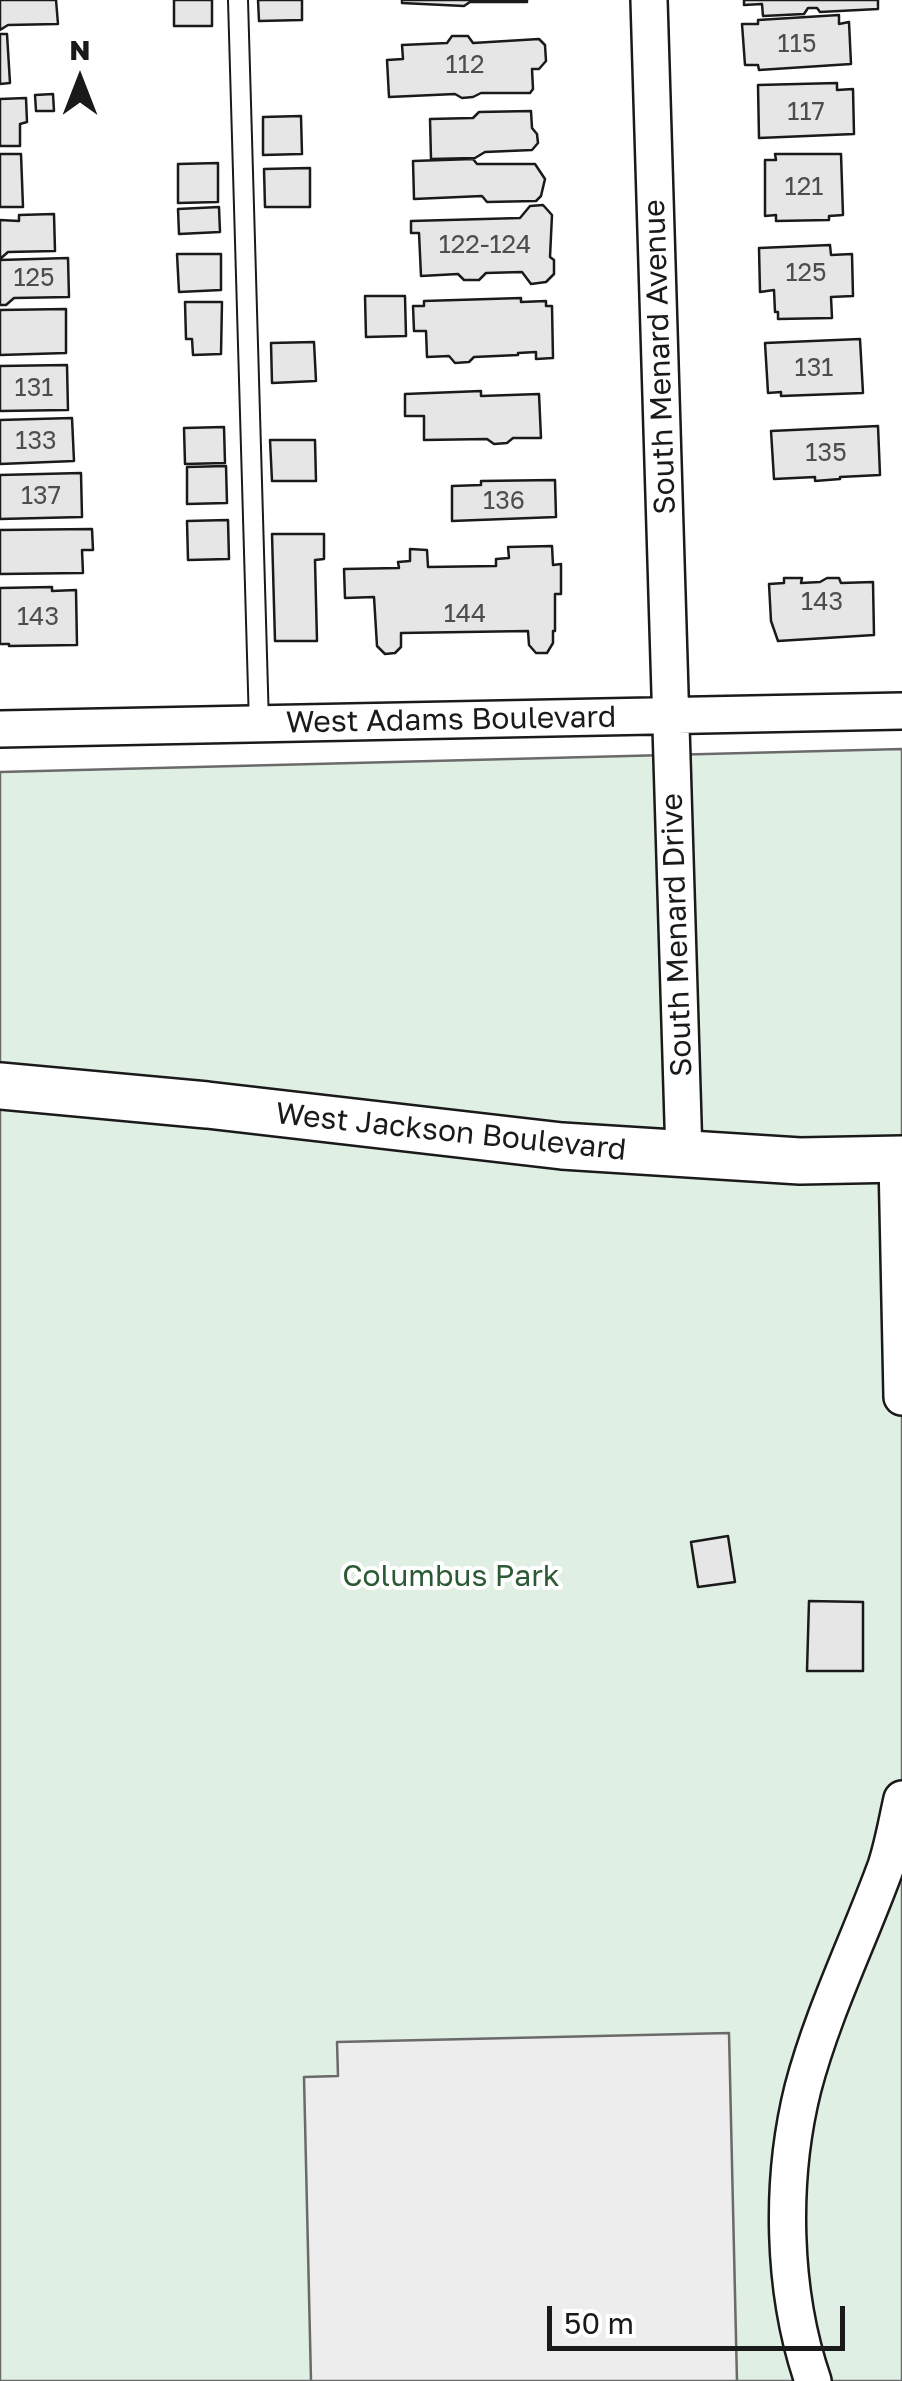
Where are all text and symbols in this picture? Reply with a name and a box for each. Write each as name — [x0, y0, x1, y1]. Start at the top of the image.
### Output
house number: 115 — [778, 29, 816, 59]
north arrow — [30, 30, 130, 130]
text: N — [69, 33, 91, 66]
house number: 112 — [446, 50, 484, 80]
house number: 117 — [787, 97, 825, 127]
house number: 121 — [785, 172, 823, 202]
street label: South Menard Avenue — [637, 199, 683, 515]
house number: 122-124 — [439, 230, 531, 260]
house number: 125 — [785, 258, 827, 288]
house number: 125 — [13, 263, 55, 293]
house number: 131 — [795, 353, 833, 383]
house number: 131 — [15, 373, 53, 403]
house number: 133 — [15, 426, 57, 456]
house number: 135 — [805, 438, 847, 468]
house number: 137 — [21, 481, 61, 511]
house number: 136 — [483, 486, 525, 516]
house number: 143 — [801, 587, 843, 617]
house number: 144 — [444, 599, 486, 629]
house number: 143 — [17, 602, 59, 632]
street label: West Adams Boulevard — [285, 699, 617, 741]
street label: South Menard Drive — [654, 793, 700, 1077]
street label: West Jackson Boulevard — [274, 1096, 628, 1168]
park label: Columbus Park — [342, 1558, 560, 1594]
scale bar — [552, 2286, 850, 2348]
text: 50 m — [564, 2305, 634, 2341]

